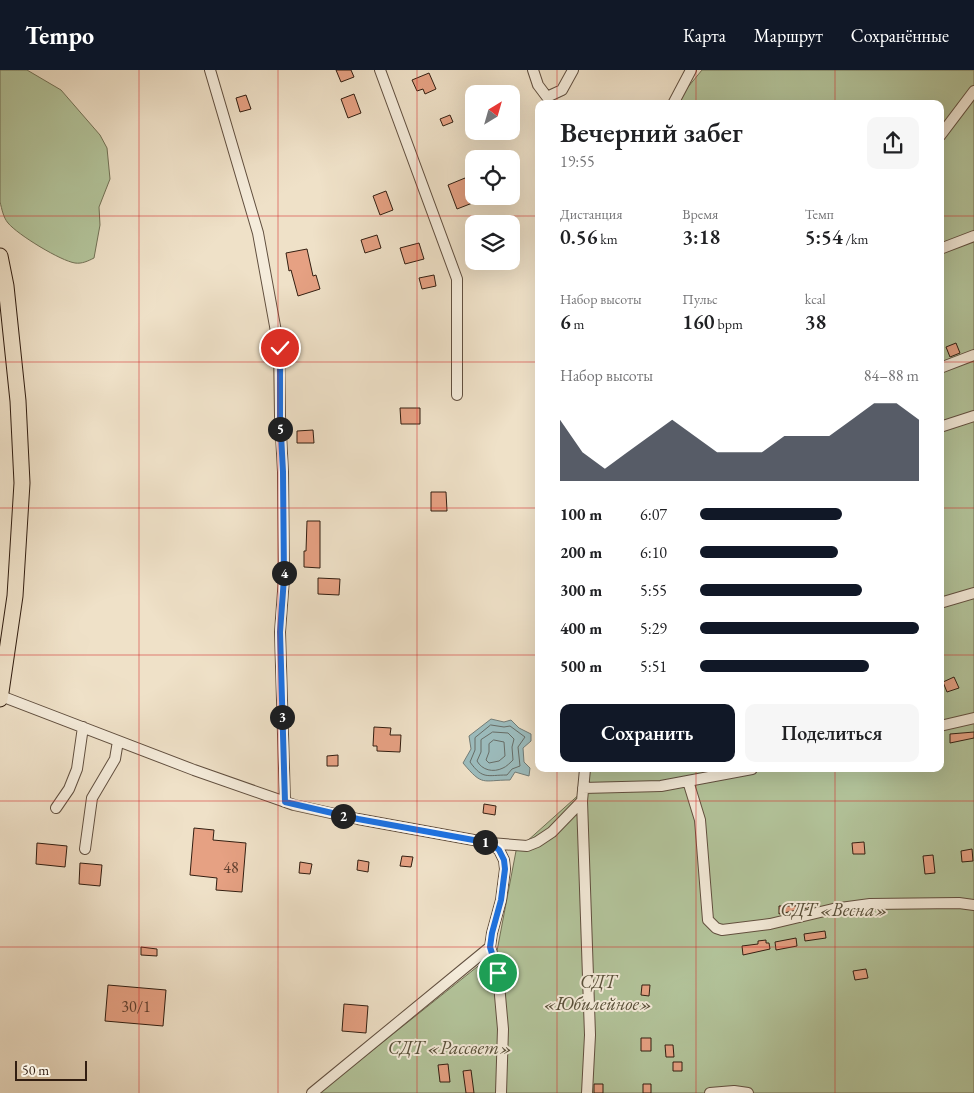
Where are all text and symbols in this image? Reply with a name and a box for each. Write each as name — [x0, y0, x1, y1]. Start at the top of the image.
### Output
text: Tempo — [25, 20, 94, 51]
text: Карта — [683, 24, 726, 47]
text: Маршрут — [754, 24, 823, 47]
text: Сохранённые — [851, 24, 949, 47]
north arrow — [465, 85, 520, 140]
map controls — [465, 85, 520, 270]
text: Вечерний забег — [560, 114, 743, 150]
button: share — [867, 117, 919, 169]
button: locate — [465, 150, 520, 205]
text: 19:55 — [560, 151, 595, 172]
text: Дистанция — [560, 205, 622, 223]
text: Время — [682, 205, 718, 223]
text: Темп — [805, 205, 834, 223]
button: layers — [465, 215, 520, 270]
text: 0.56 — [560, 223, 597, 250]
text: 3:18 — [682, 223, 720, 250]
text: 5:54 — [805, 223, 843, 250]
text: km — [597, 230, 618, 248]
text: /km — [843, 230, 869, 248]
text: Набор высоты — [560, 290, 641, 308]
text: Пульс — [682, 290, 718, 308]
text: kcal — [805, 290, 826, 308]
text: 6 — [560, 308, 571, 335]
text: 160 — [682, 308, 715, 335]
text: 38 — [805, 308, 826, 335]
text: m — [571, 315, 584, 333]
text: bpm — [715, 315, 743, 333]
pin — [259, 327, 301, 369]
icon: check — [266, 334, 294, 362]
text: Набор высоты — [560, 365, 653, 386]
text: 84–88 m — [864, 365, 919, 386]
pin: 5 — [268, 416, 292, 442]
text: 5 — [277, 420, 284, 438]
text: 100 m — [560, 504, 602, 525]
text: 6:07 — [640, 504, 667, 525]
text: 200 m — [560, 542, 602, 563]
text: 6:10 — [640, 542, 667, 563]
pin: 4 — [272, 560, 296, 586]
text: 4 — [281, 564, 288, 582]
text: 300 m — [560, 580, 602, 601]
text: 5:55 — [640, 580, 667, 601]
text: 400 m — [560, 618, 602, 639]
text: 5:29 — [640, 618, 667, 639]
text: 500 m — [560, 656, 602, 677]
text: 5:51 — [640, 656, 667, 677]
pin: 3 — [270, 704, 294, 730]
button: Сохранить — [560, 704, 735, 762]
button: Поделиться — [745, 704, 919, 762]
text: 3 — [279, 708, 286, 726]
pin: 2 — [330, 804, 356, 828]
text: 2 — [340, 807, 347, 825]
pin: 1 — [472, 830, 498, 854]
text: 1 — [482, 833, 489, 851]
house number: 48 — [223, 857, 239, 878]
park label: СДТ «Весна» — [780, 897, 888, 922]
pin — [477, 952, 519, 994]
icon: arrive — [484, 959, 512, 987]
park label: СДТ «Юбилейное» — [544, 969, 652, 1016]
house number: 30/1 — [121, 996, 151, 1017]
park label: СДТ «Рассвет» — [388, 1035, 512, 1060]
scale bar — [15, 1058, 88, 1081]
text: 50 m — [22, 1061, 49, 1079]

